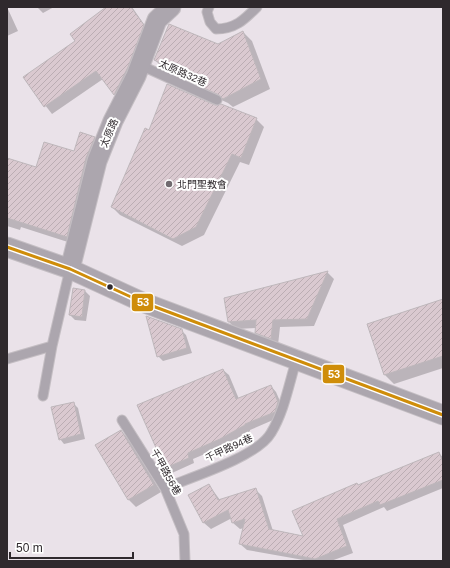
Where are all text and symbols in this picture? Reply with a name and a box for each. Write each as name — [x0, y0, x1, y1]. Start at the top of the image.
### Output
street label: 太原路32巷 — [157, 58, 209, 88]
street label: 太原路 — [98, 117, 120, 149]
marker: 北門聖教會 — [164, 179, 174, 189]
place label: 北門聖教會 — [177, 179, 227, 190]
unlabelled marker — [105, 282, 115, 292]
line badge: 53 — [131, 293, 154, 312]
text: 53 — [137, 296, 149, 308]
line badge: 53 — [322, 364, 345, 384]
text: 53 — [328, 368, 340, 380]
street label: 千甲路94巷 — [204, 432, 254, 464]
street label: 千甲路56巷 — [149, 447, 183, 497]
scale bar — [10, 534, 133, 560]
text: 50 m — [16, 541, 43, 555]

